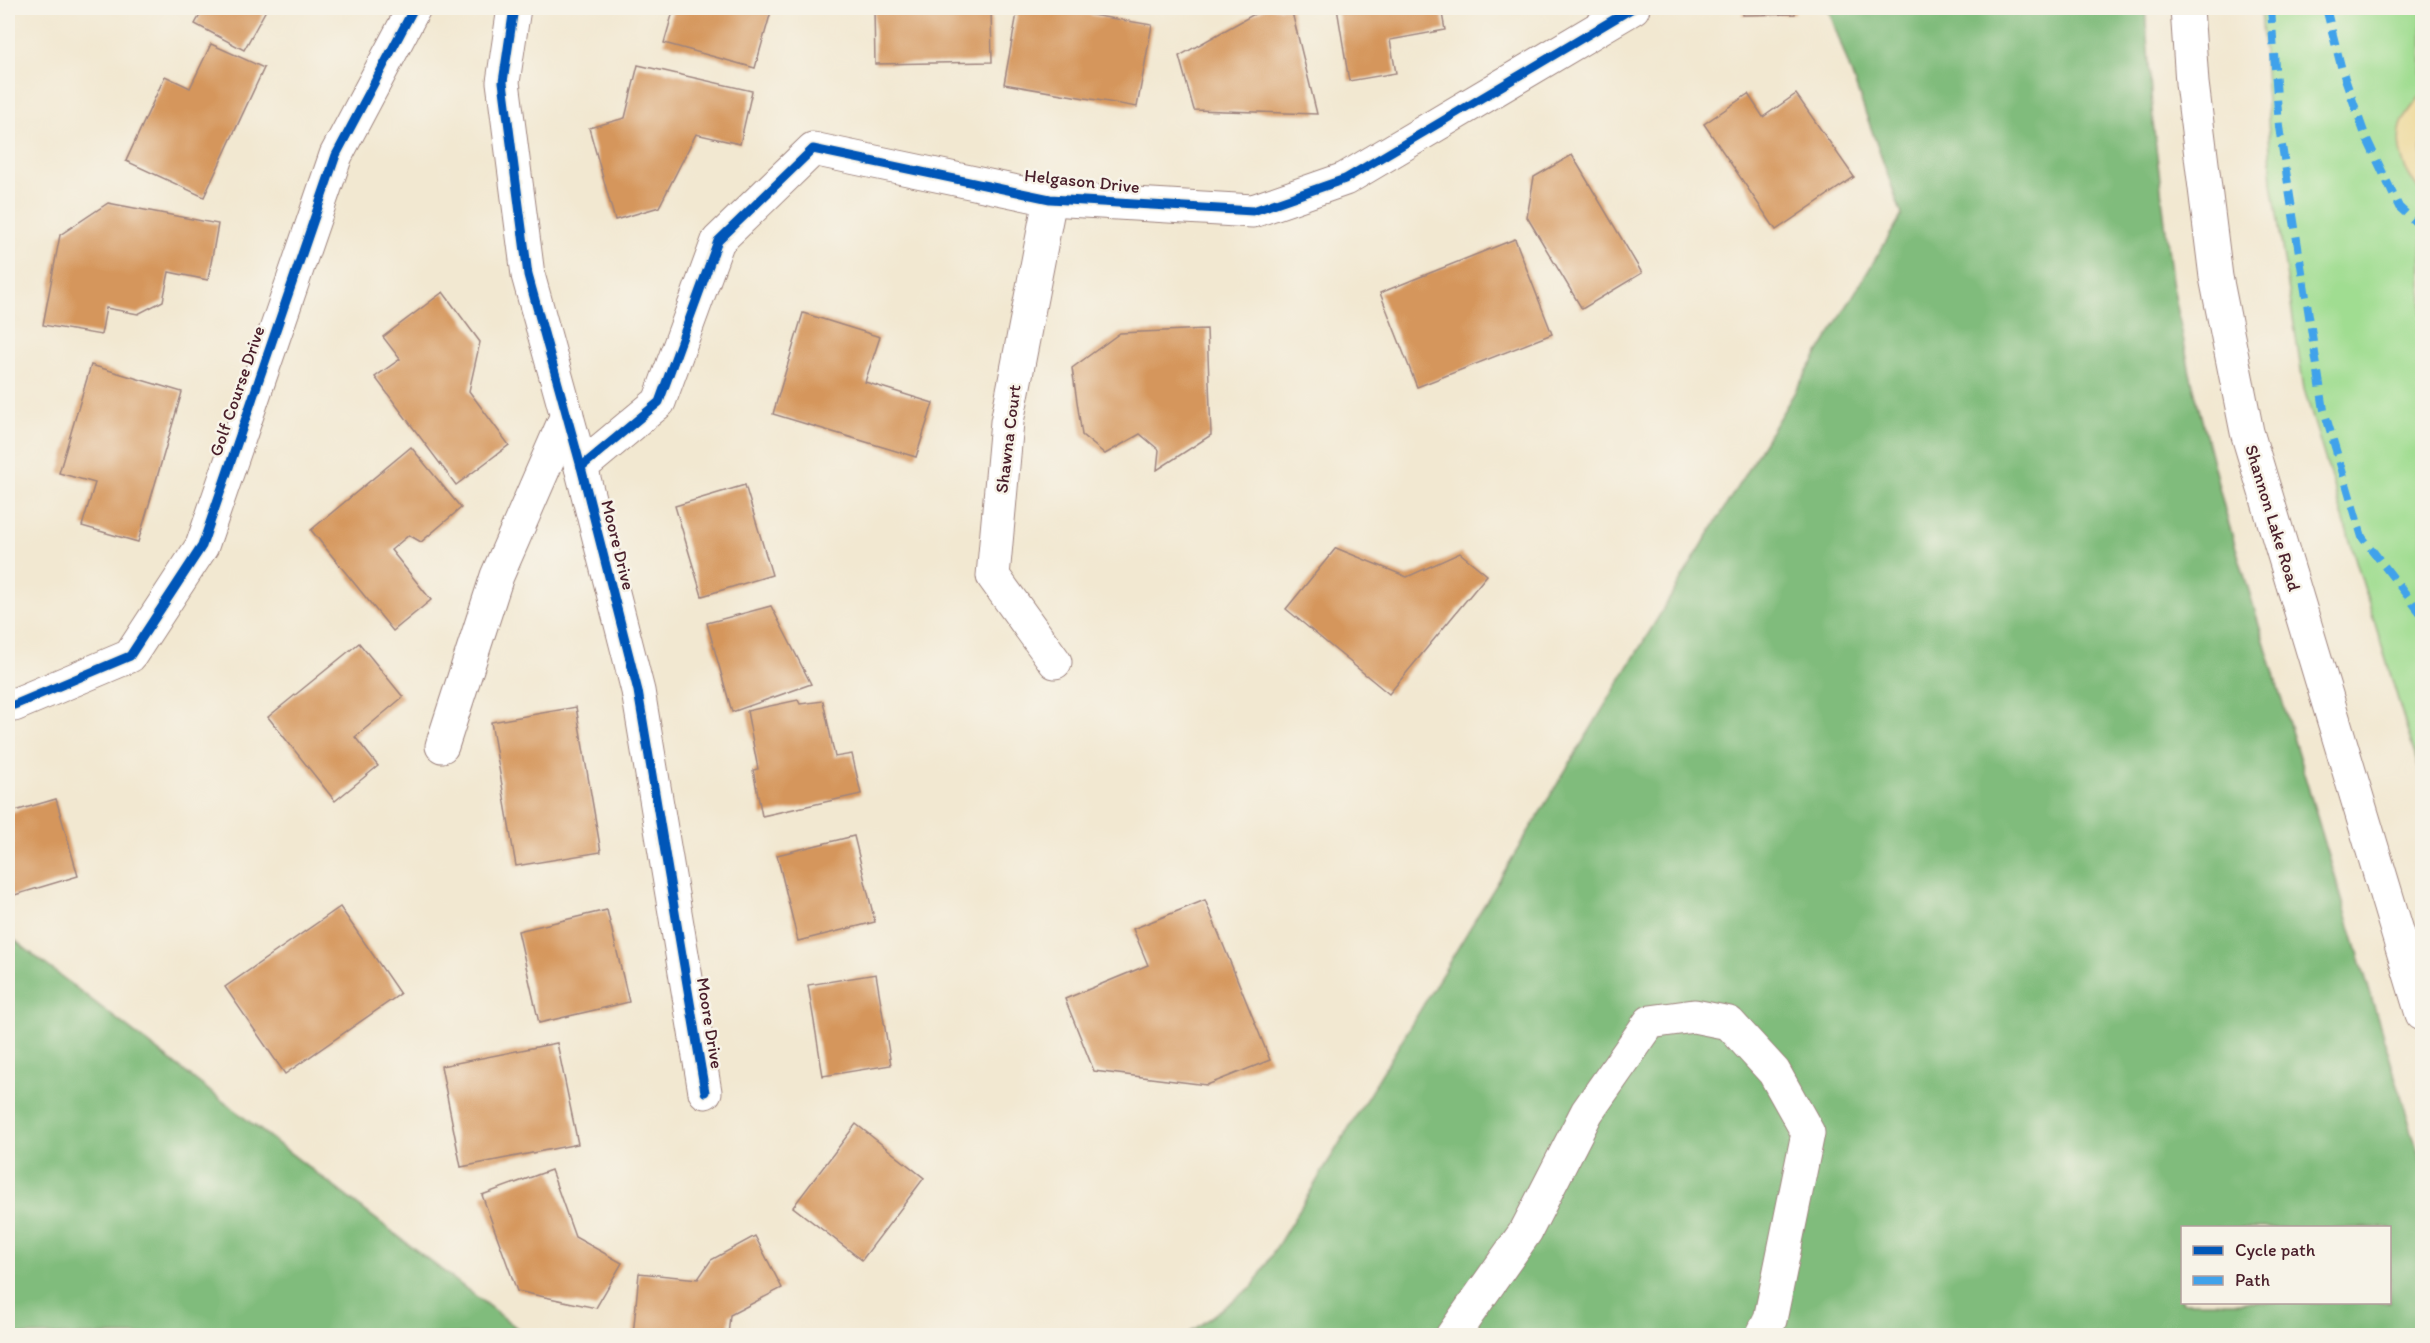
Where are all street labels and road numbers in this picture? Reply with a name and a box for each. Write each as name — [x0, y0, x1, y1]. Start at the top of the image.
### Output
street label: Helgason Drive — [1023, 164, 1141, 198]
street label: Golf Course Drive — [204, 323, 270, 459]
street label: Shawna Court — [990, 383, 1026, 494]
street label: Shannon Lake Road — [2240, 442, 2306, 594]
street label: Moore Drive — [596, 498, 640, 592]
street label: Moore Drive — [692, 976, 728, 1070]

